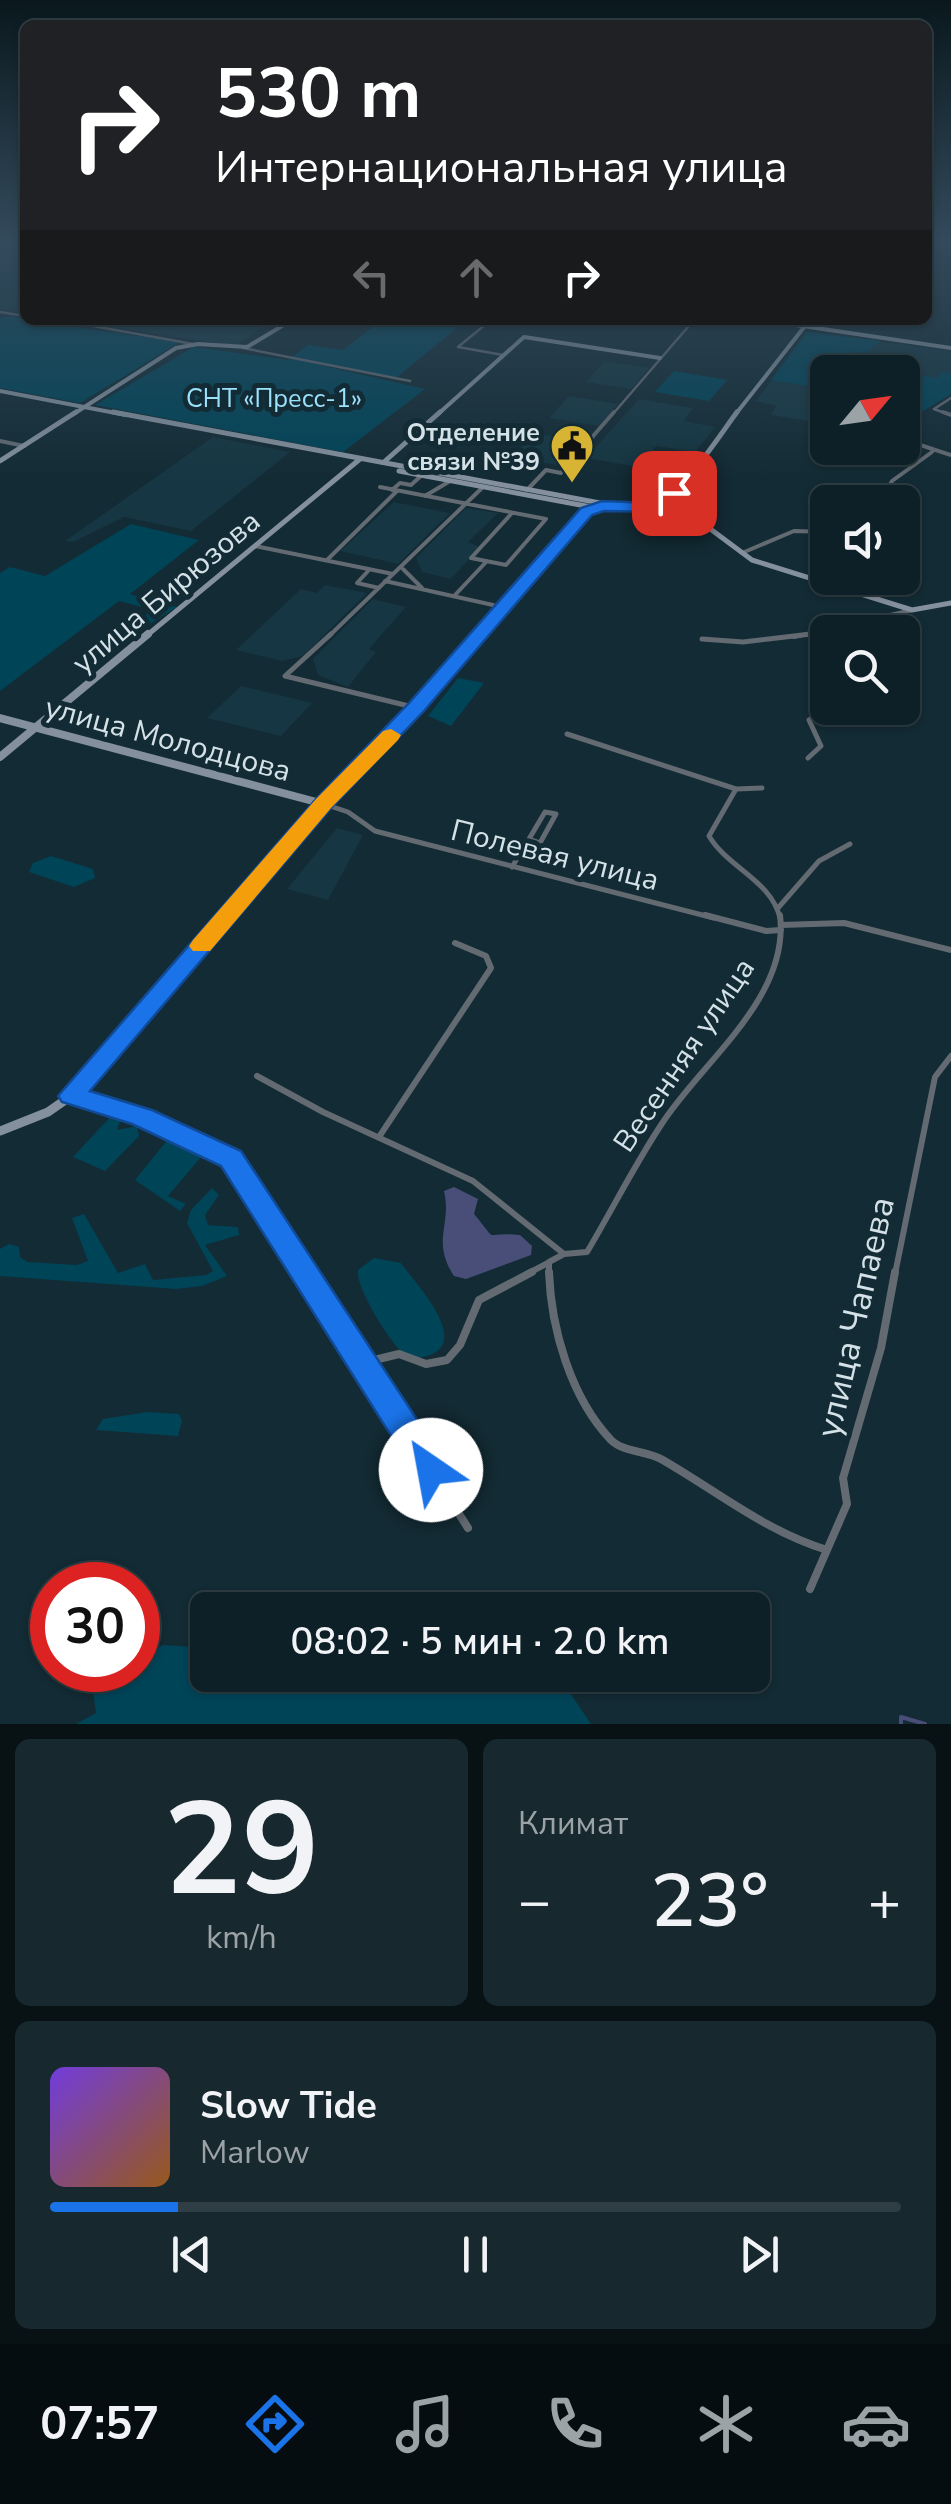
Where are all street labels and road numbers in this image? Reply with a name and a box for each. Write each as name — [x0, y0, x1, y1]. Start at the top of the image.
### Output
street label: улица Бирюзова — [64, 501, 269, 683]
street label: улица Молодцова — [40, 687, 295, 792]
street label: Полевая улица — [447, 810, 663, 901]
street label: Весенняя улица — [604, 950, 765, 1160]
street label: улица Чапаева — [805, 1192, 906, 1442]

